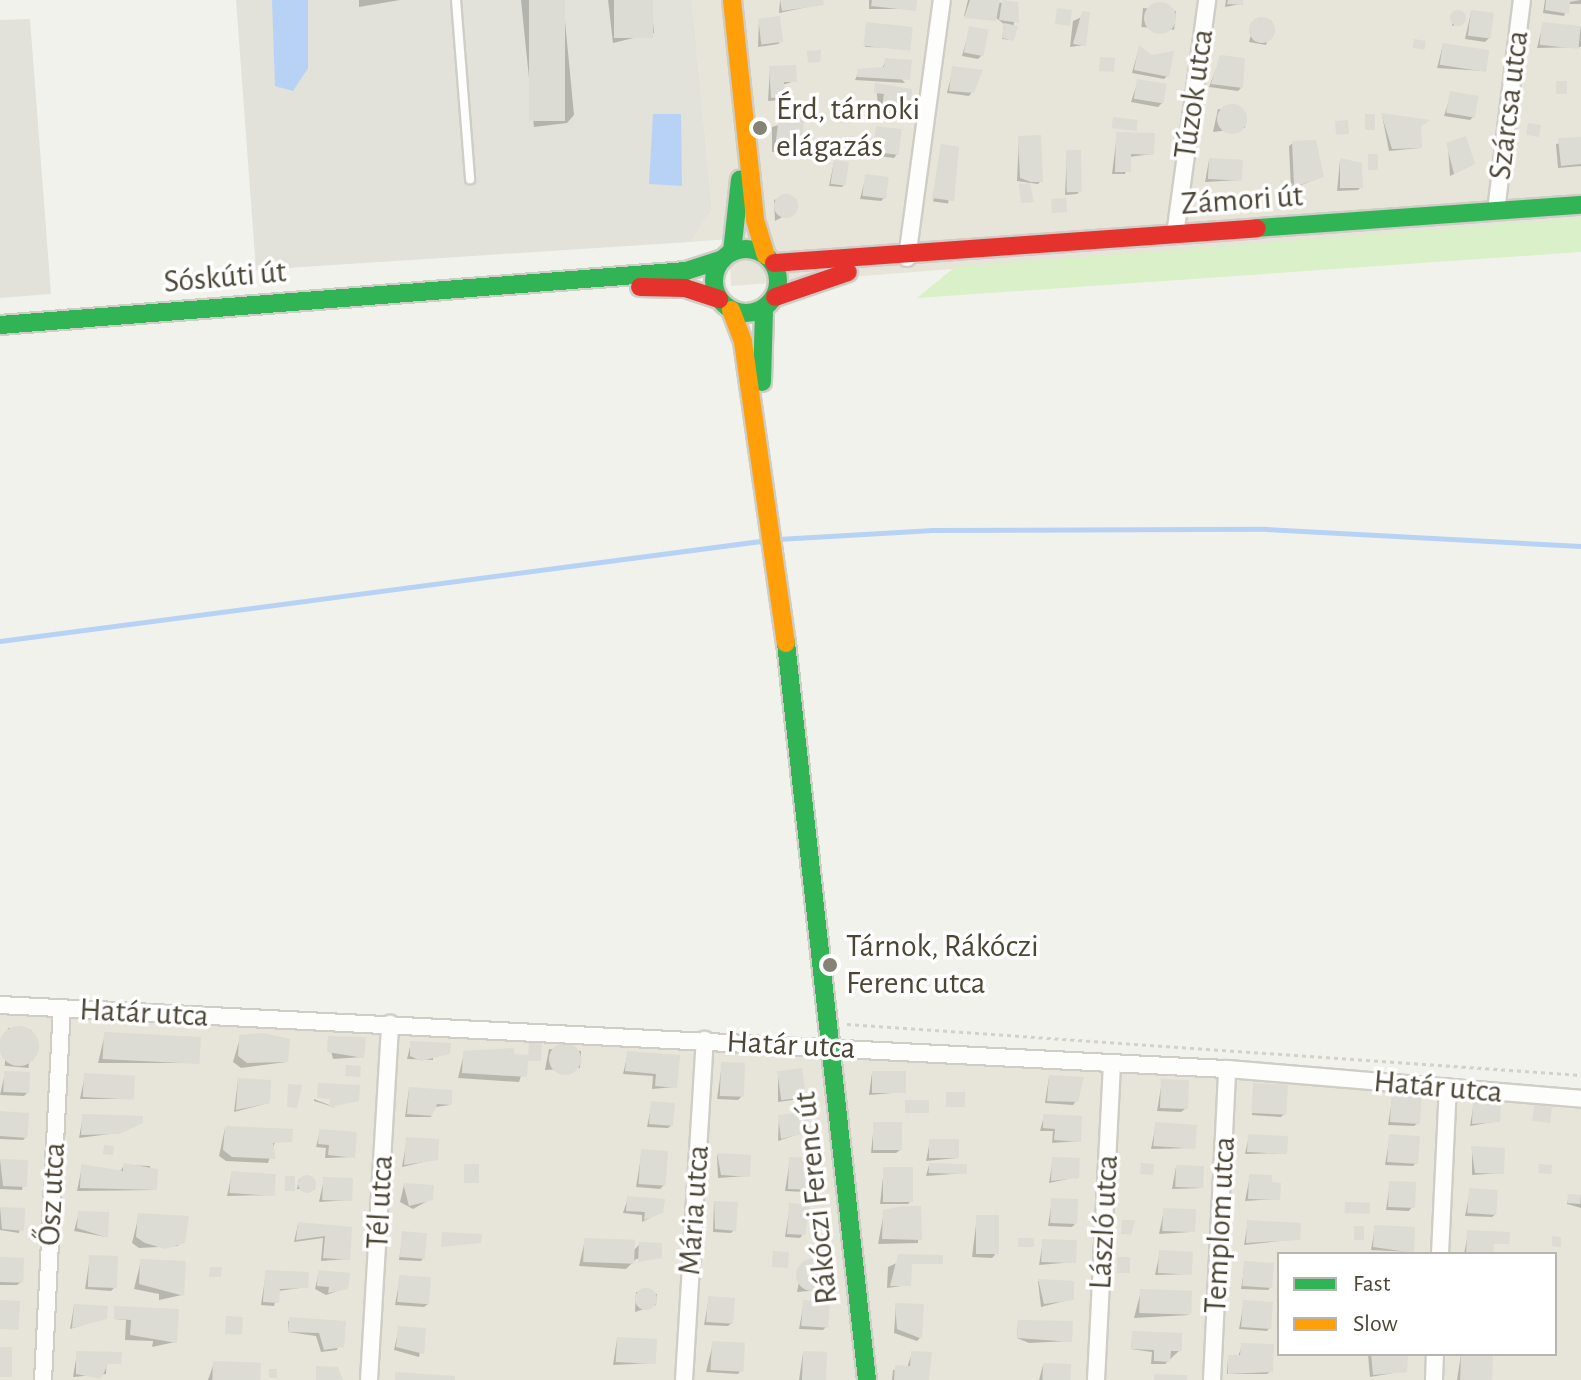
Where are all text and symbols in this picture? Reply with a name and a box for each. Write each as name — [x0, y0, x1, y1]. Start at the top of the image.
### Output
street label: Túzok utca — [1166, 27, 1222, 161]
street label: Szárcsa utca — [1481, 28, 1537, 182]
place label: Érd, tárnoki elágazás — [776, 91, 920, 166]
marker: Érd, tárnoki elágazás — [751, 119, 769, 137]
street label: Zámori út — [1180, 177, 1304, 223]
street label: Sóskúti út — [162, 253, 288, 301]
place label: Tárnok, Rákóczi Ferenc utca — [846, 928, 1039, 1003]
marker: Tárnok, Rákóczi Ferenc utca — [821, 956, 839, 974]
street label: Határ utca — [78, 990, 210, 1036]
street label: Határ utca — [725, 1022, 857, 1068]
street label: Határ utca — [1372, 1062, 1504, 1112]
street label: Rákóczi Ferenc út — [786, 1090, 846, 1306]
street label: Templom utca — [1196, 1135, 1244, 1315]
street label: Ősz utca — [30, 1141, 74, 1247]
street label: Mária utca — [670, 1144, 718, 1276]
street label: Tél utca — [358, 1154, 402, 1250]
street label: László utca — [1081, 1154, 1127, 1290]
legend — [1277, 1252, 1557, 1356]
text: Fast — [1353, 1272, 1390, 1296]
text: Slow — [1353, 1312, 1398, 1336]

